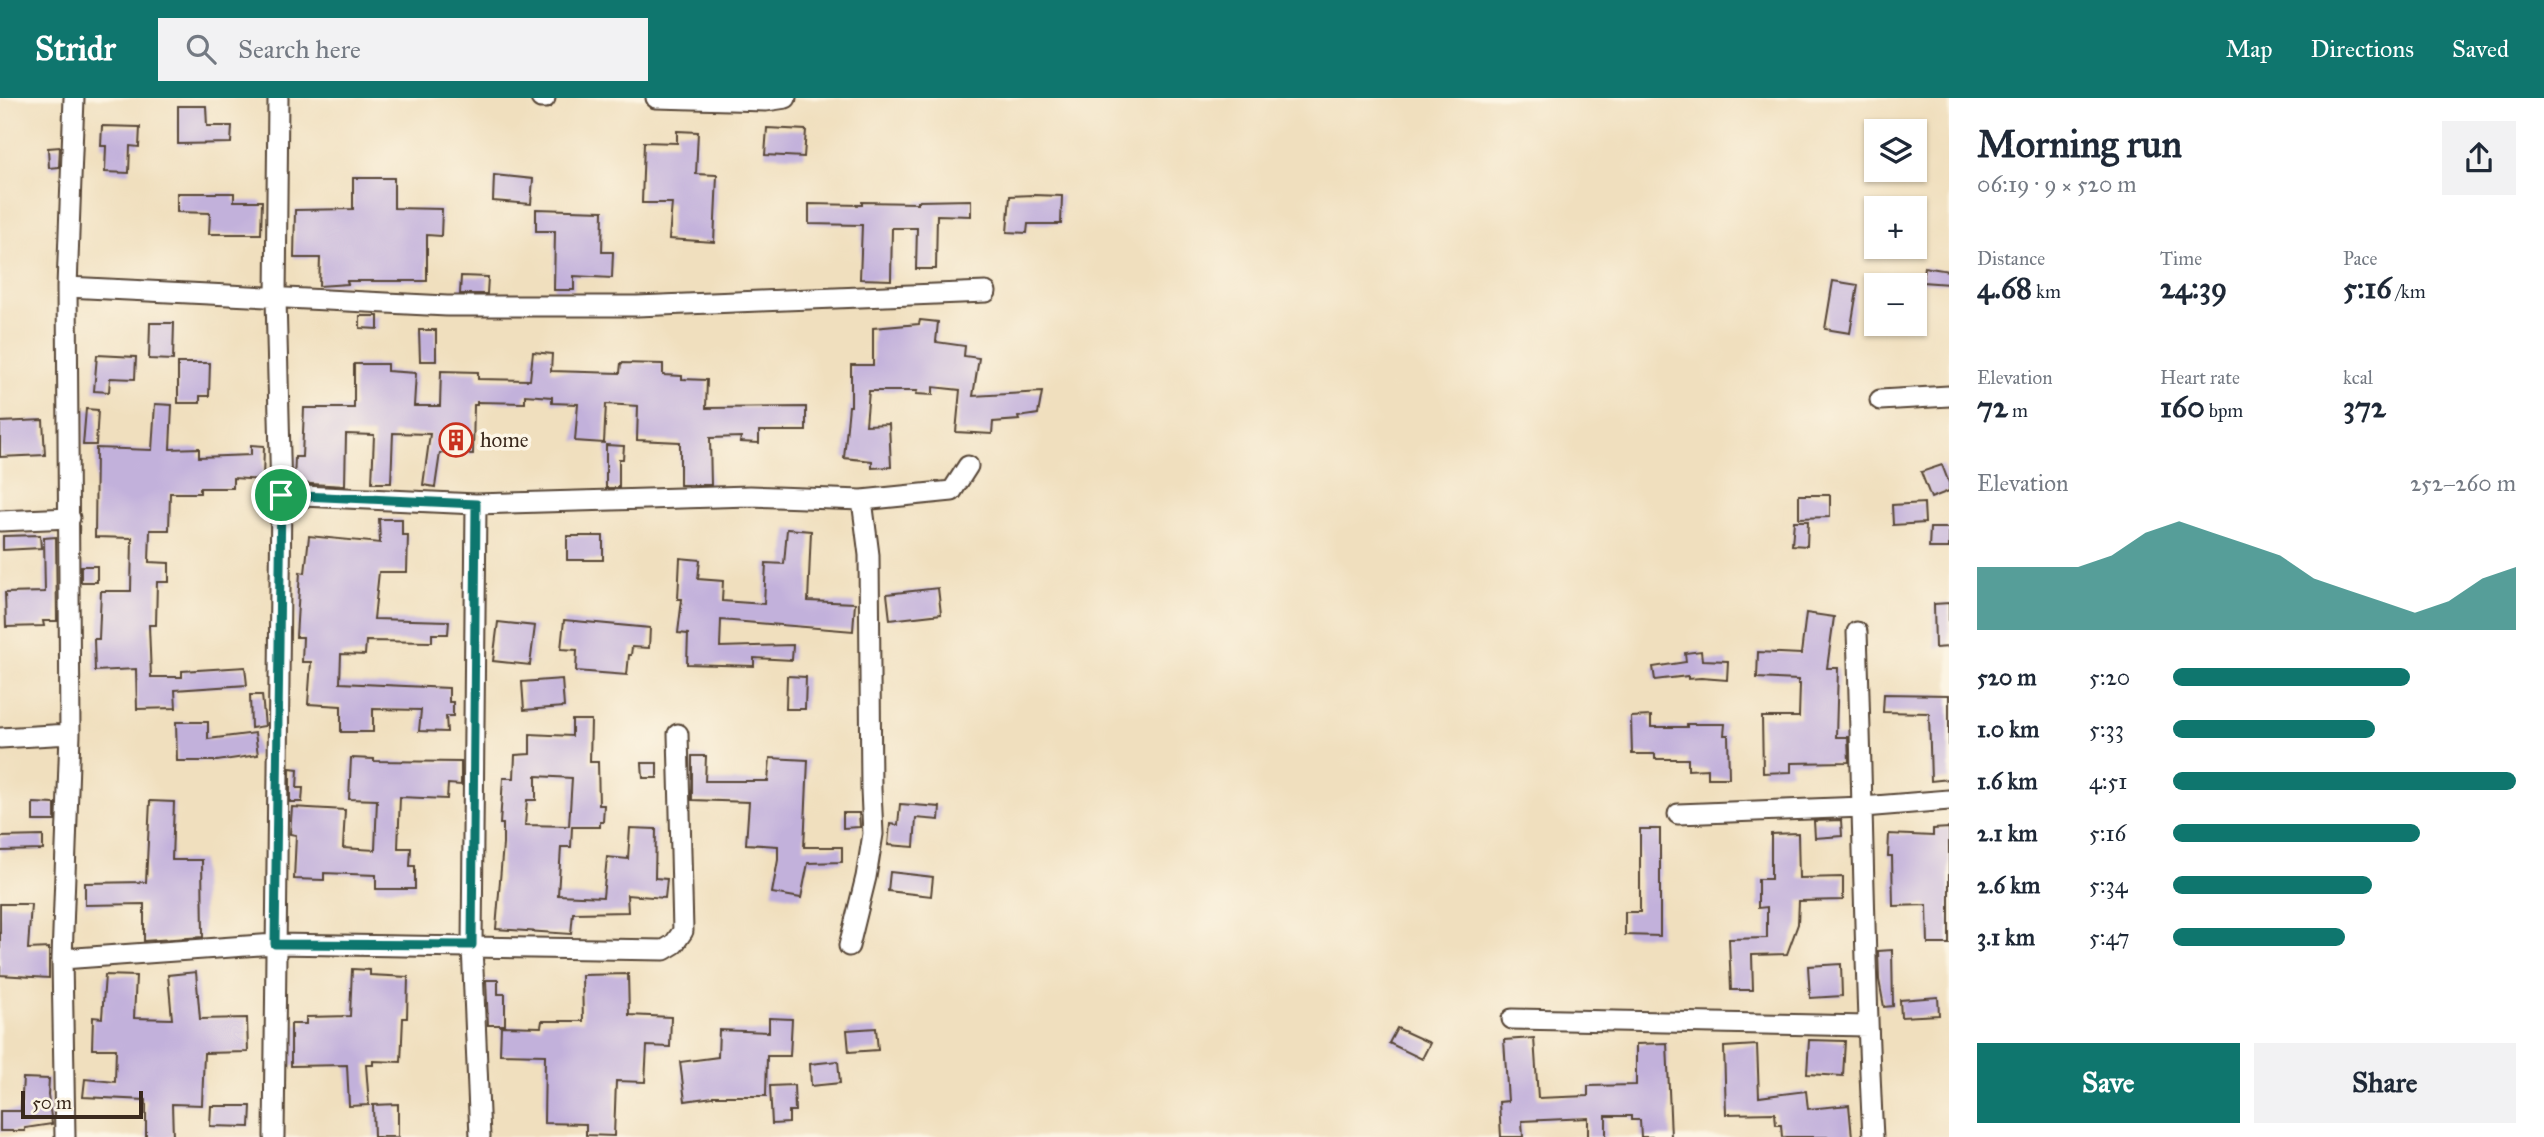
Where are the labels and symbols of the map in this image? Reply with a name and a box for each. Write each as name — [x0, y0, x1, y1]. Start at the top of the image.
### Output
building icon: home — [437, 421, 475, 459]
place label: home — [480, 427, 529, 453]
pin — [251, 465, 311, 525]
scale bar — [21, 1088, 144, 1120]

